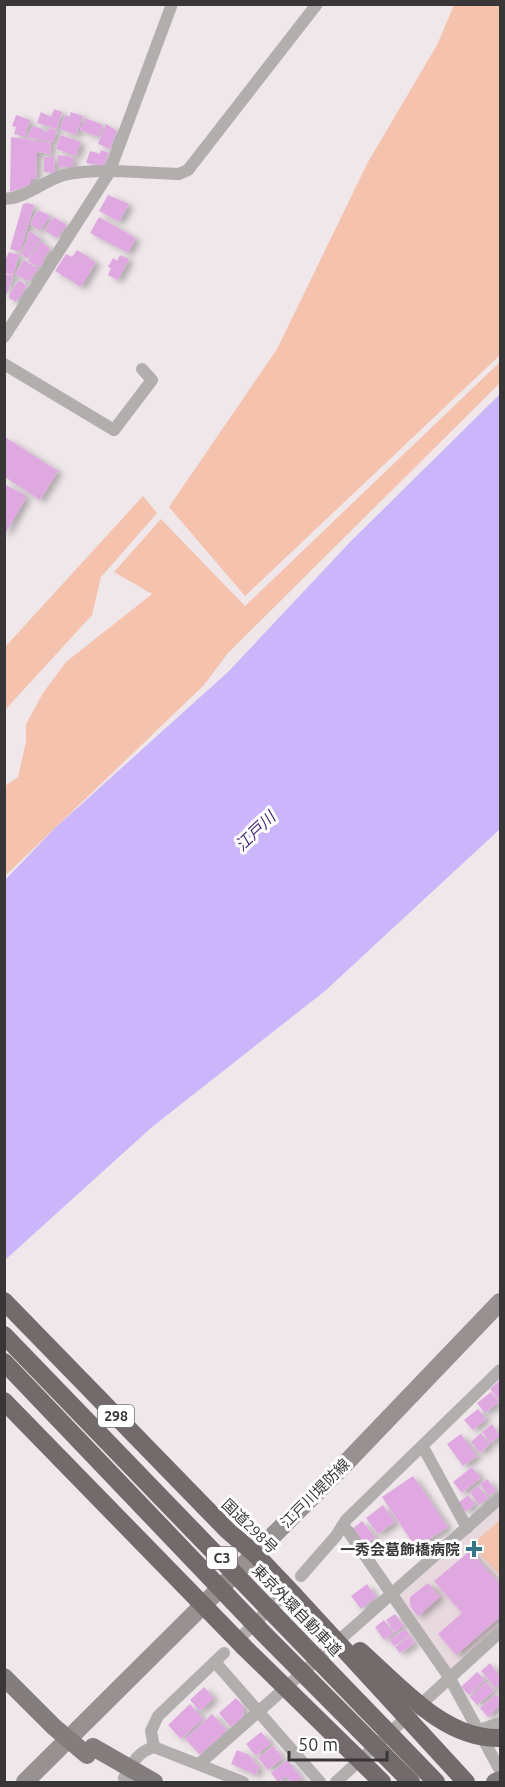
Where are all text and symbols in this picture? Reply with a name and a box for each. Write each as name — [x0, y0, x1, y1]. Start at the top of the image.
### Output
water label: 江戸川 — [231, 806, 280, 854]
road number: 298 — [98, 1405, 134, 1427]
street label: 江戸川堤防線 — [277, 1455, 353, 1531]
street label: 国道298号 — [219, 1495, 281, 1557]
marker: 一秀会葛飾橋病院 — [465, 1540, 483, 1558]
place label: 一秀会葛飾橋病院 — [340, 1541, 460, 1558]
road number: C3 — [207, 1547, 237, 1569]
street label: 東京外環自動車道 — [249, 1561, 345, 1659]
scale bar — [289, 1724, 386, 1762]
text: 50 m — [298, 1734, 338, 1754]

